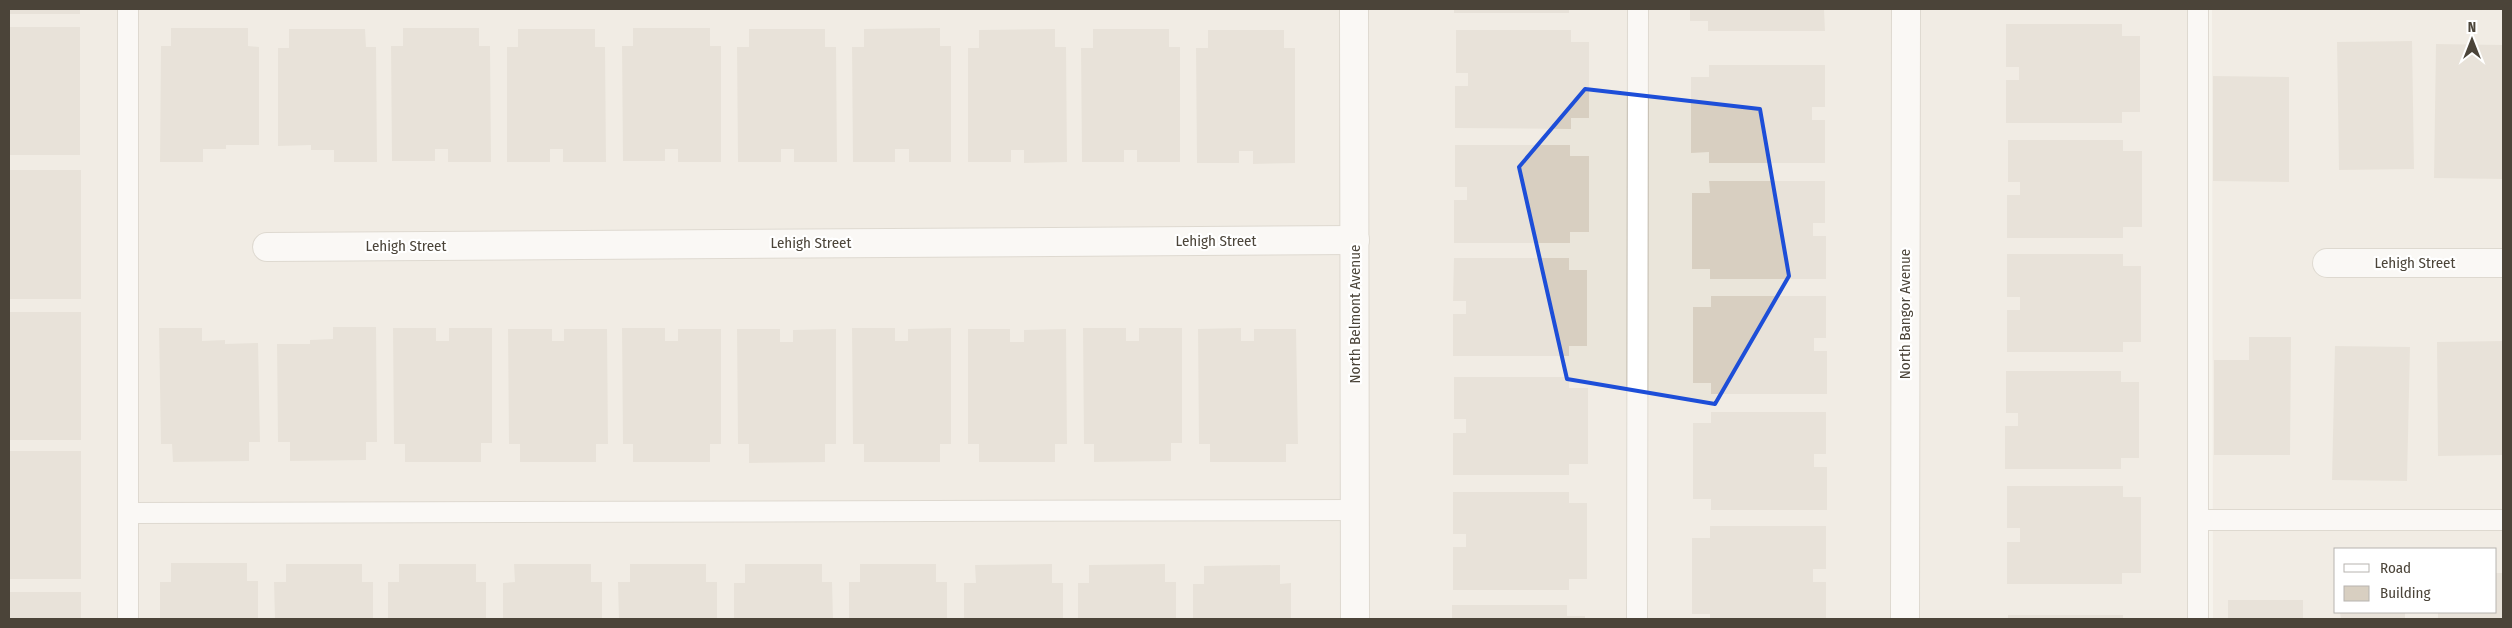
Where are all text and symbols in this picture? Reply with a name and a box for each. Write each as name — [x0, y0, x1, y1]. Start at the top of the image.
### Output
north arrow — [2447, 15, 2497, 65]
text: N — [2468, 19, 2476, 36]
street label: Lehigh Street — [1176, 232, 1256, 250]
street label: Lehigh Street — [771, 234, 851, 252]
street label: Lehigh Street — [366, 237, 446, 255]
street label: North Belmont Avenue — [1346, 245, 1364, 383]
street label: North Bangor Avenue — [1896, 249, 1914, 379]
street label: Lehigh Street — [2375, 254, 2455, 272]
legend — [2334, 548, 2497, 613]
text: Road — [2380, 559, 2411, 577]
text: Building — [2380, 584, 2431, 602]

